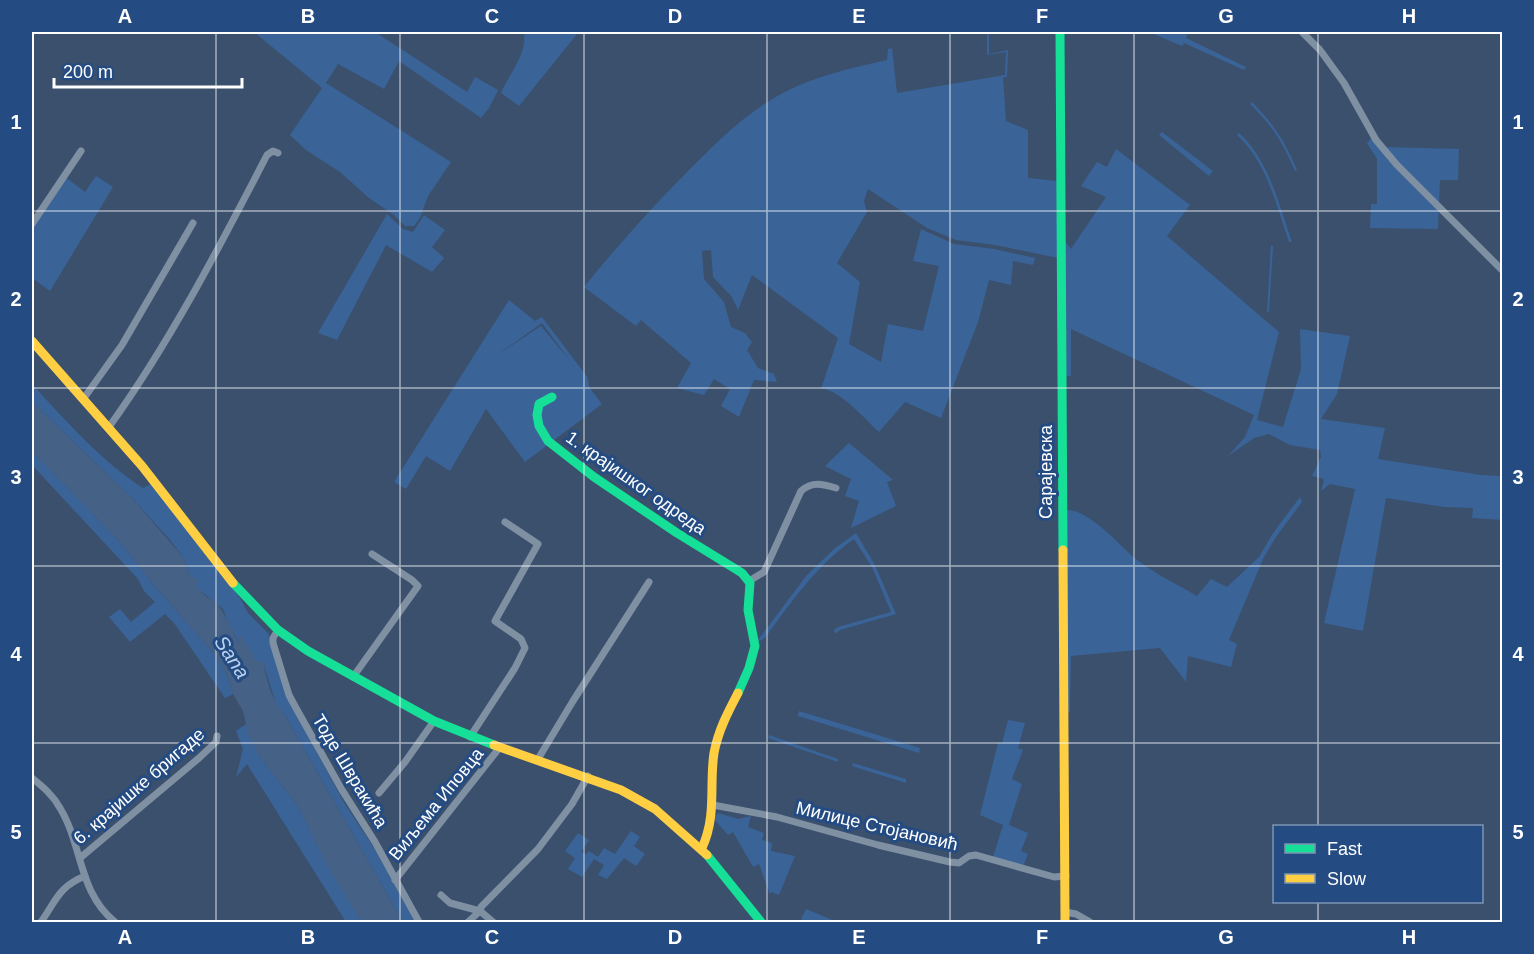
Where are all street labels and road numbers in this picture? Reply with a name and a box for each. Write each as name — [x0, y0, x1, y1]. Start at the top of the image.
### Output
street label: Сарајевска — [1036, 424, 1056, 519]
street label: 1. крајишког одреда — [562, 427, 711, 539]
street label: Тоде Швракића — [308, 711, 392, 832]
street label: 6. крајишке бригаде — [70, 724, 208, 848]
street label: Виљема Иповца — [385, 743, 488, 864]
street label: Милице Стојановић — [794, 798, 960, 854]

